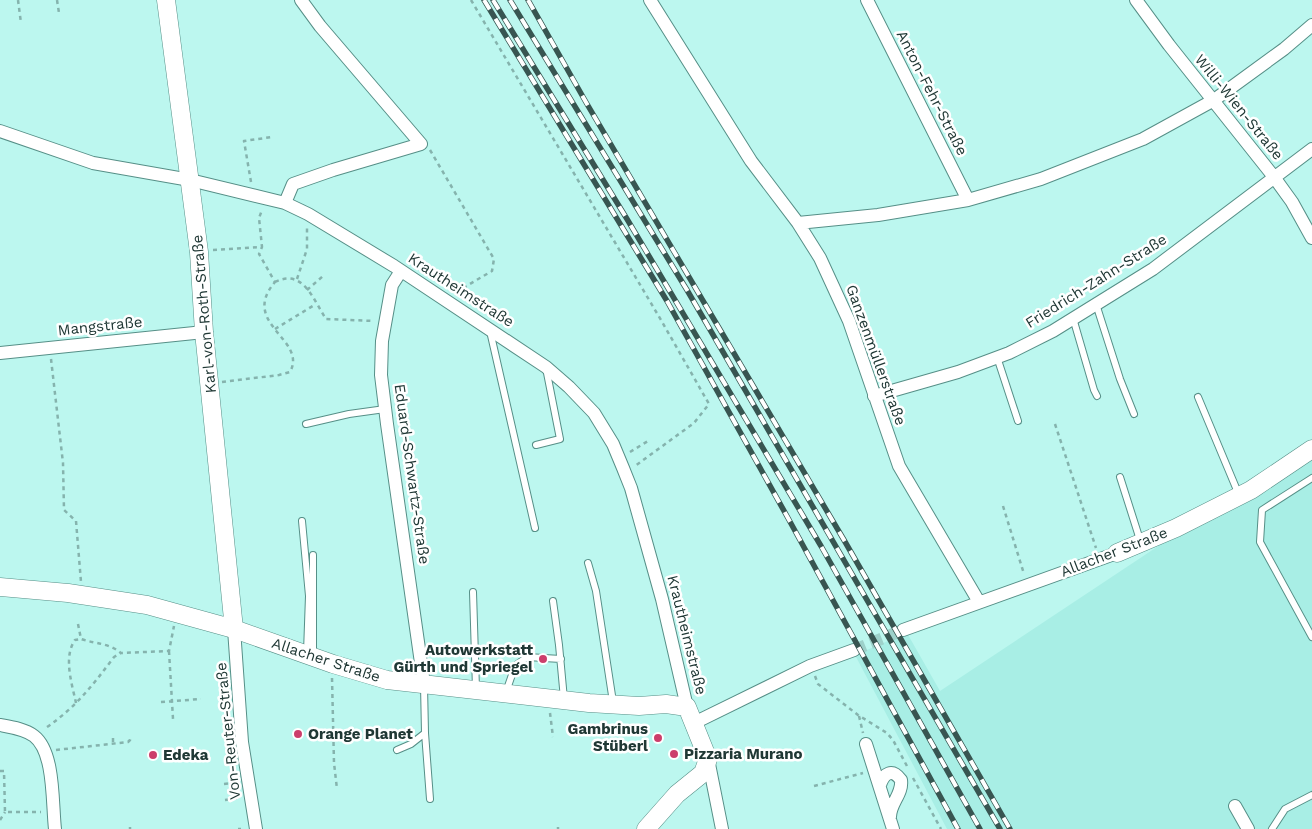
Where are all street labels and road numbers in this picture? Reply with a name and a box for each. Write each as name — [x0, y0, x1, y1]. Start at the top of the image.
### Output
street label: Anton-Fehr-Straße — [893, 27, 971, 159]
street label: Willi-Wien-Straße — [1191, 51, 1287, 163]
street label: Friedrich-Zahn-Straße — [1022, 230, 1170, 332]
street label: Karl-von-Roth-Straße — [188, 234, 220, 394]
street label: Krautheimstraße — [405, 249, 517, 331]
street label: Ganzenmüllerstraße — [842, 282, 910, 428]
street label: Mangstraße — [57, 313, 143, 339]
street label: Eduard-Schwartz-Straße — [390, 383, 434, 565]
street label: Allacher Straße — [1058, 523, 1170, 581]
street label: Krautheimstraße — [663, 573, 711, 697]
street label: Allacher Straße — [269, 634, 383, 686]
street label: Von-Reuter-Straße — [212, 661, 244, 801]

